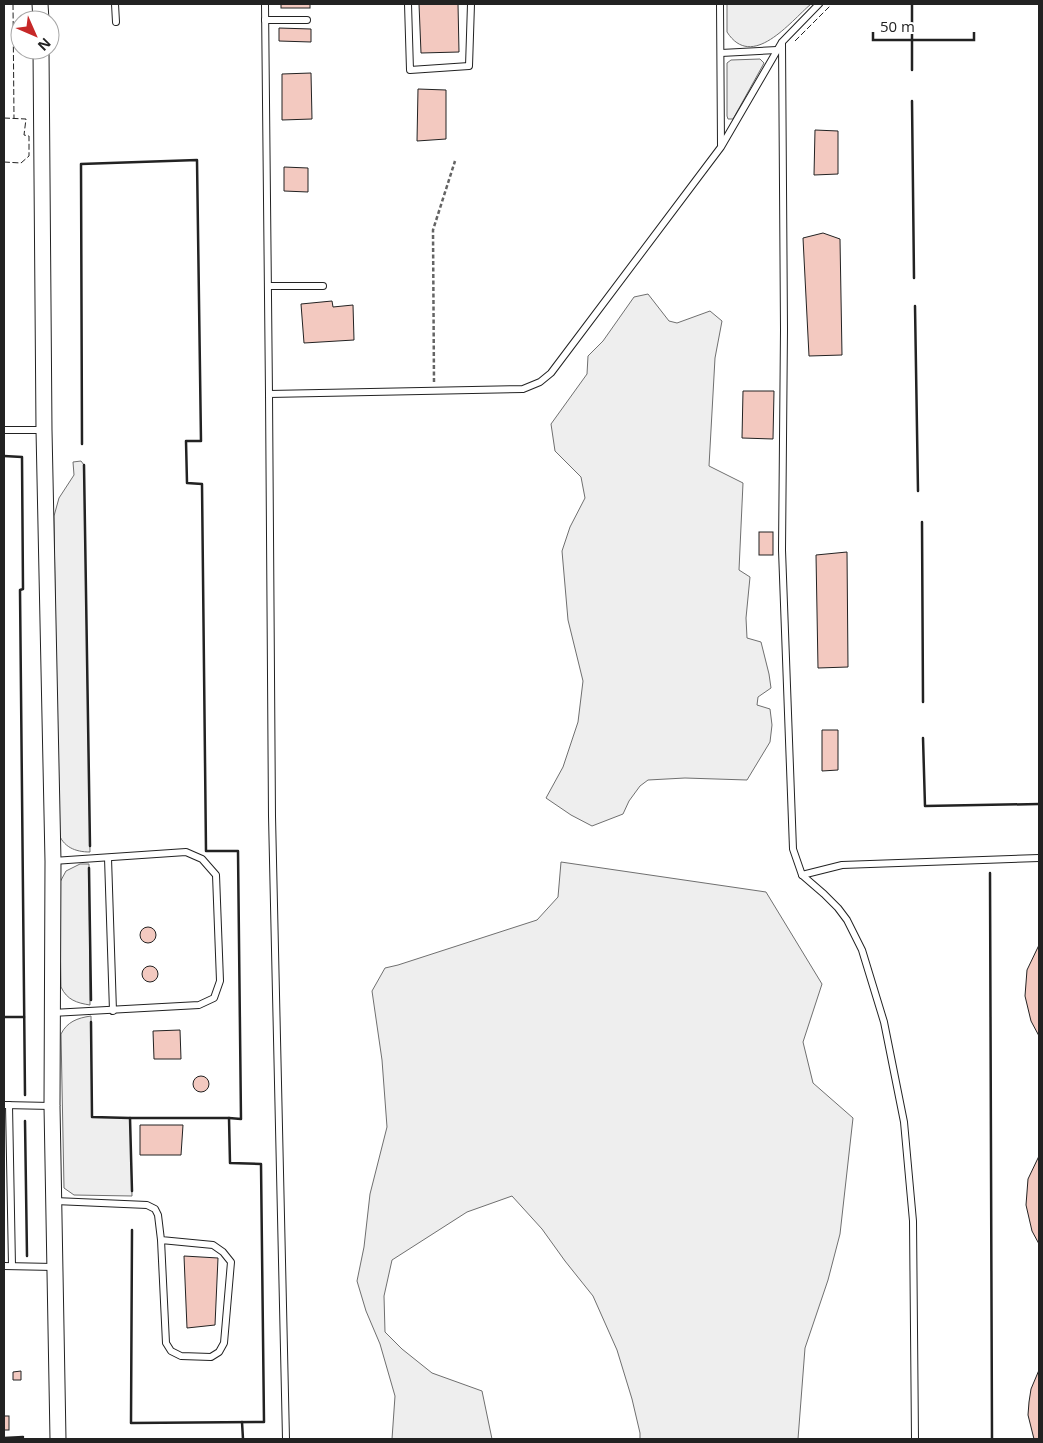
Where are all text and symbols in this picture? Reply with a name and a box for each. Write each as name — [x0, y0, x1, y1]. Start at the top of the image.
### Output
north arrow — [10, 10, 60, 60]
scale bar — [873, 10, 974, 42]
text: 50 m — [880, 16, 915, 36]
text: N — [34, 34, 55, 55]

